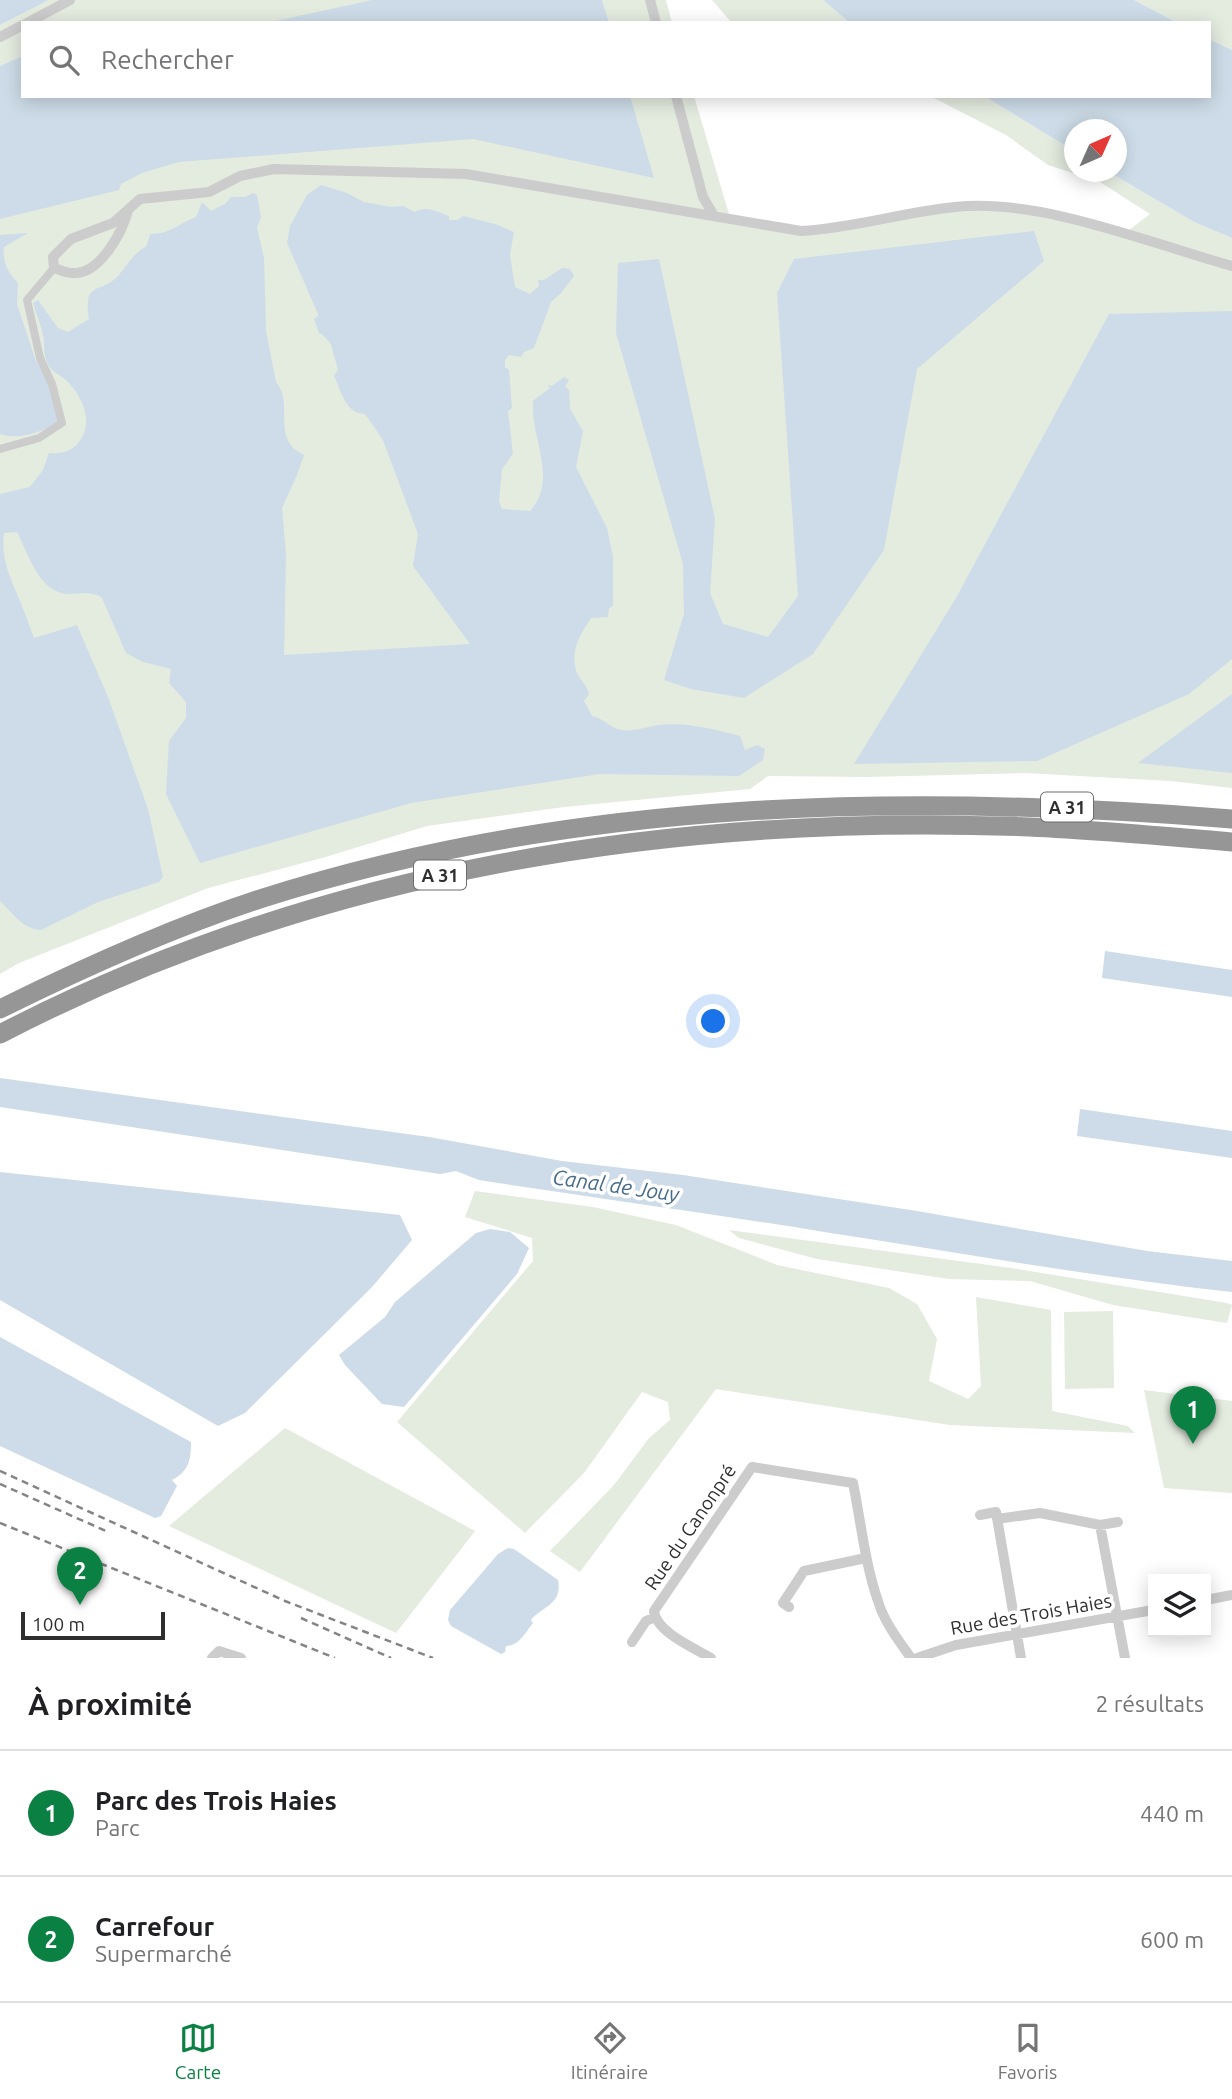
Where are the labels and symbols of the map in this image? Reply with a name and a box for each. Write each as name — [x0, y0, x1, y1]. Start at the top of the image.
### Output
north arrow — [1064, 119, 1127, 182]
road number: A 31 — [1041, 792, 1093, 822]
road number: A 31 — [414, 860, 466, 890]
your location — [696, 1004, 730, 1038]
water label: Canal de Jouy — [551, 1164, 682, 1206]
pin: 1 — [1170, 1386, 1216, 1444]
street label: Rue du Canonpré — [640, 1460, 740, 1594]
pin: 2 — [57, 1547, 103, 1605]
street label: Rue des Trois Haies — [949, 1589, 1113, 1639]
scale bar — [21, 1609, 164, 1641]

